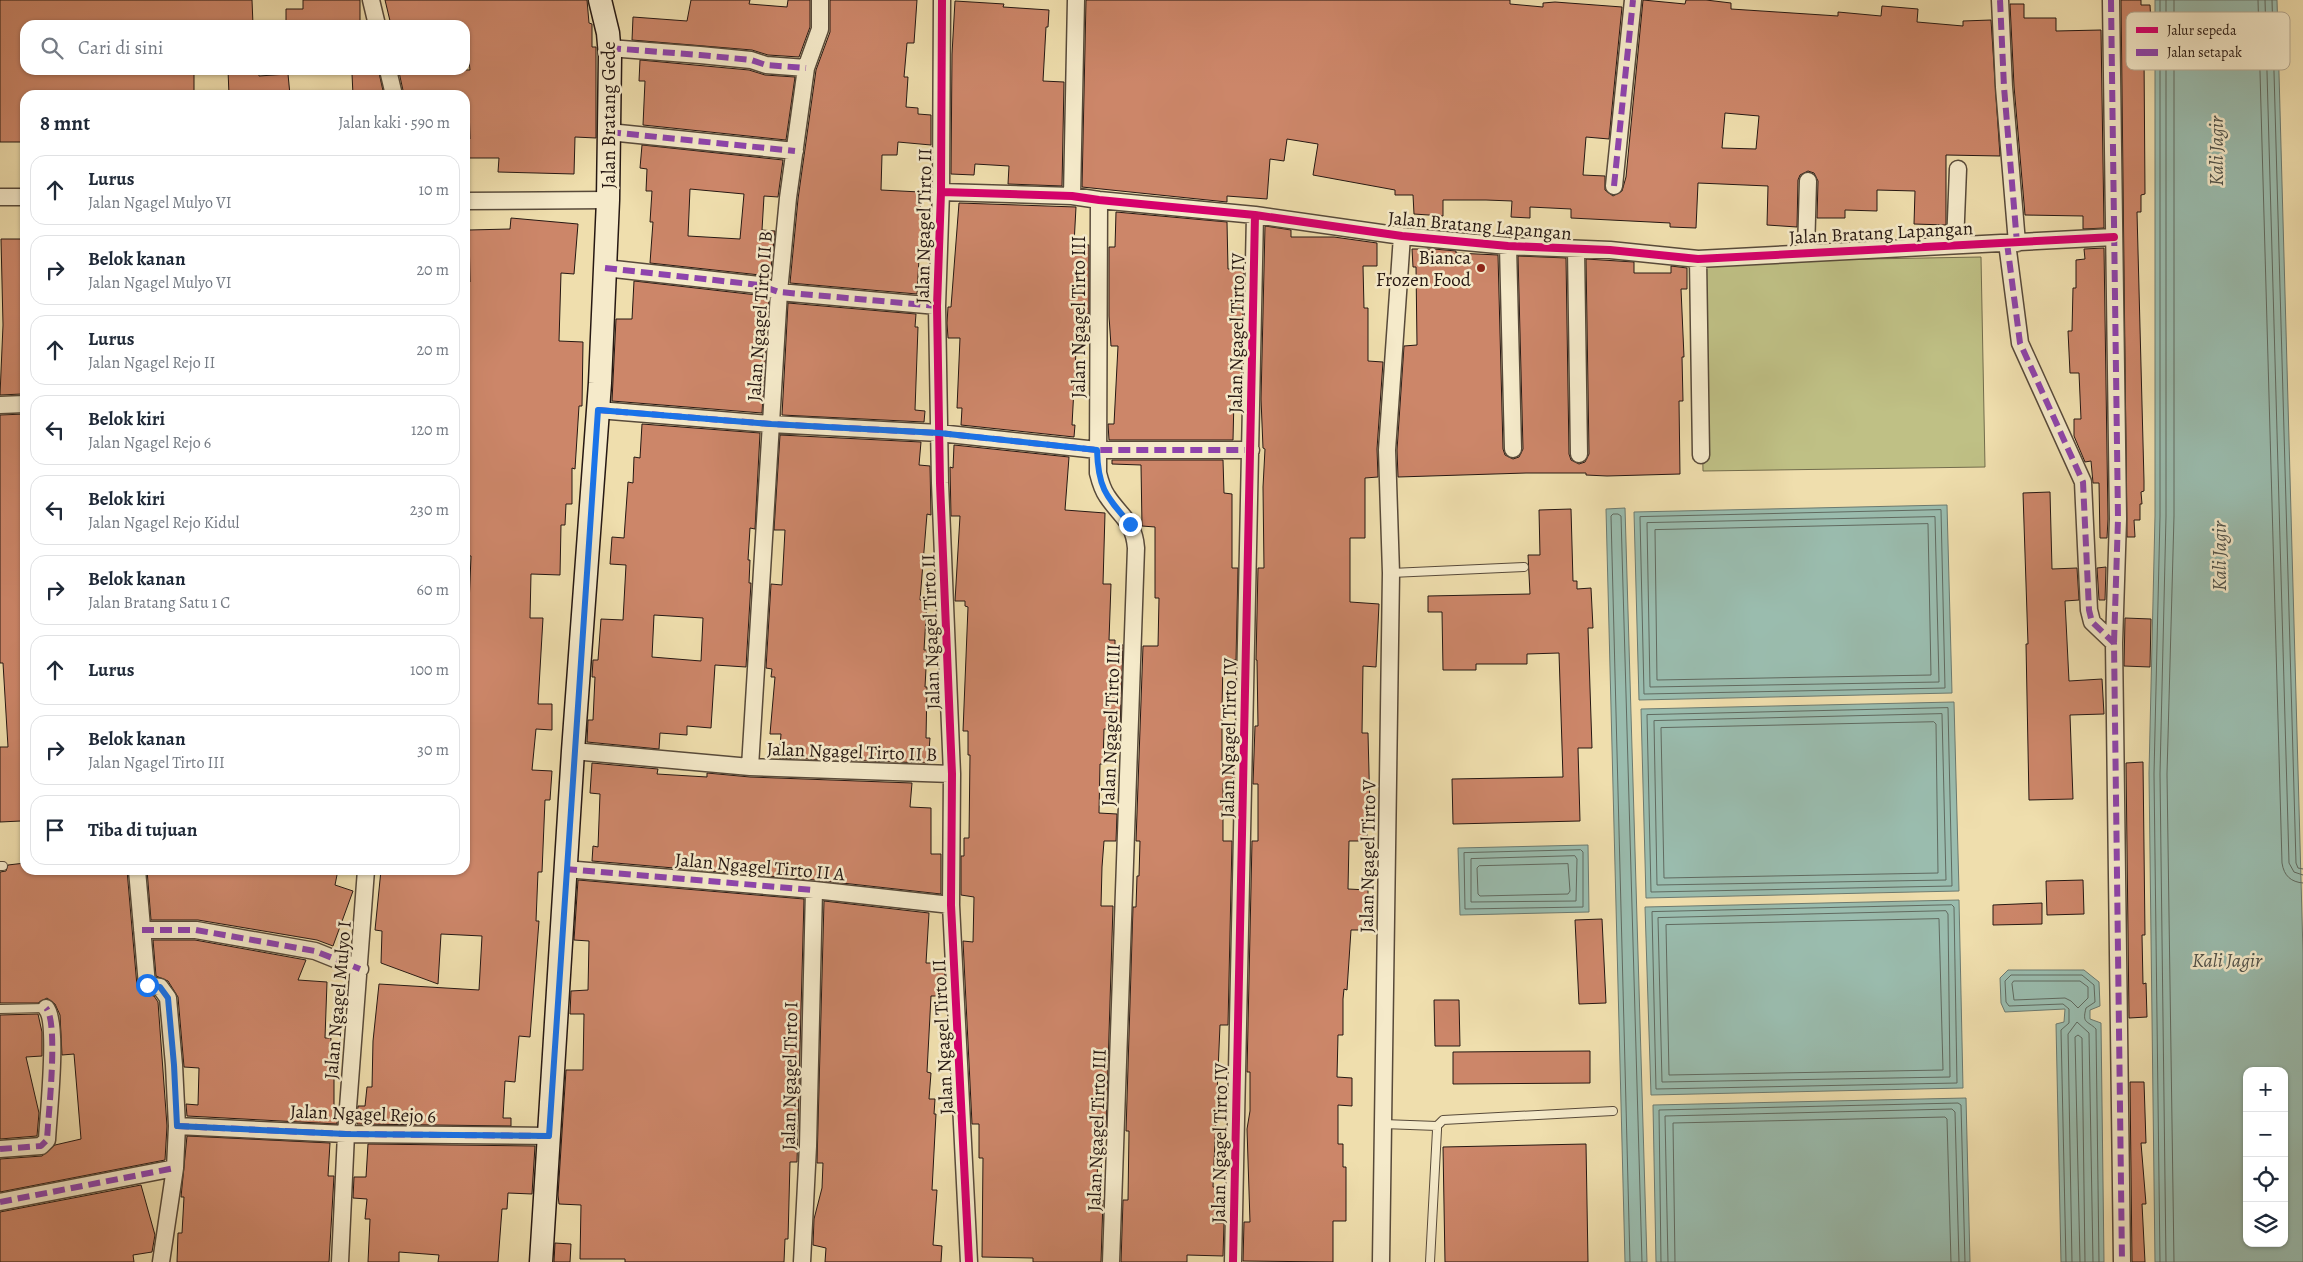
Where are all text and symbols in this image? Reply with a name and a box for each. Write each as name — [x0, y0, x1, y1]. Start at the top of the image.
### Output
legend — [2126, 12, 2290, 70]
search box — [20, 20, 470, 75]
text: Jalur sepeda — [2167, 21, 2237, 40]
icon: search — [38, 34, 66, 62]
text: Cari di sini — [78, 35, 163, 61]
street label: Jalan Bratang Gede — [596, 41, 622, 189]
text: Jalan setapak — [2167, 43, 2242, 62]
text: 8 mnt — [40, 109, 90, 137]
text: Jalan kaki · 590 m — [338, 112, 450, 134]
water label: Kali Jagir — [2203, 115, 2230, 186]
street label: Jalan Ngagel Tirto II — [910, 148, 938, 304]
text: Lurus — [88, 166, 134, 192]
icon: ahead — [41, 176, 69, 204]
text: 10 m — [419, 179, 449, 201]
text: Jalan Ngagel Mulyo VI — [88, 192, 232, 214]
street label: Jalan Bratang Lapangan — [1387, 205, 1573, 247]
street label: Jalan Bratang Lapangan — [1788, 215, 1974, 251]
street label: Jalan Ngagel Tirto II B — [741, 230, 779, 402]
street label: Jalan Ngagel Tirto III — [1066, 236, 1092, 398]
place label: Bianca Frozen Food — [1376, 245, 1472, 293]
text: Belok kanan — [88, 246, 186, 272]
street label: Jalan Ngagel Tirto IV — [1223, 252, 1251, 413]
icon: right — [41, 256, 69, 284]
text: 20 m — [416, 259, 449, 281]
marker: Bianca Frozen Food — [1475, 262, 1487, 274]
text: Jalan Ngagel Mulyo VI — [88, 272, 232, 294]
text: Lurus — [88, 326, 134, 352]
icon: ahead — [41, 336, 69, 364]
text: 20 m — [416, 339, 449, 361]
text: Jalan Ngagel Rejo II — [88, 352, 215, 374]
text: Belok kiri — [88, 406, 165, 432]
icon: left — [41, 416, 69, 444]
text: 120 m — [411, 419, 449, 441]
text: Jalan Ngagel Rejo 6 — [88, 432, 211, 454]
text: Belok kiri — [88, 486, 165, 512]
icon: left — [41, 496, 69, 524]
text: 230 m — [410, 499, 449, 521]
text: Jalan Ngagel Rejo Kidul — [88, 512, 240, 534]
route end — [1119, 513, 1142, 536]
water label: Kali Jagir — [2206, 520, 2233, 591]
street label: Jalan Ngagel Tirto II — [915, 554, 947, 710]
text: Belok kanan — [88, 566, 186, 592]
icon: right — [41, 576, 69, 604]
text: 60 m — [417, 579, 449, 601]
text: Jalan Bratang Satu 1 C — [88, 592, 230, 614]
street label: Jalan Ngagel Tirto III — [1095, 643, 1127, 807]
icon: ahead — [41, 656, 69, 684]
text: Lurus — [88, 657, 134, 683]
street label: Jalan Ngagel Tirto IV — [1215, 657, 1243, 818]
text: 100 m — [410, 659, 449, 681]
text: Belok kanan — [88, 726, 186, 752]
icon: right — [41, 736, 69, 764]
street label: Jalan Ngagel Tirto II B — [766, 736, 938, 768]
text: 30 m — [417, 739, 449, 761]
text: Jalan Ngagel Tirto III — [88, 752, 225, 774]
street label: Jalan Ngagel Tirto V — [1354, 779, 1382, 933]
icon: arrive — [41, 816, 69, 844]
text: Tiba di tujuan — [88, 817, 197, 843]
street label: Jalan Ngagel Tirto II A — [674, 847, 847, 887]
street label: Jalan Ngagel Mulyo I — [318, 920, 358, 1080]
water label: Kali Jagir — [2192, 947, 2263, 974]
street label: Jalan Ngagel Tirto II — [926, 959, 960, 1115]
route start — [136, 974, 159, 997]
street label: Jalan Ngagel Tirto I — [776, 1001, 804, 1151]
street label: Jalan Ngagel Tirto III — [1081, 1048, 1113, 1212]
street label: Jalan Ngagel Tirto IV — [1206, 1062, 1234, 1223]
map controls — [2243, 1067, 2288, 1247]
button: + — [2243, 1067, 2288, 1112]
street label: Jalan Ngagel Rejo 6 — [289, 1098, 437, 1130]
button: − — [2243, 1112, 2288, 1157]
button: locate — [2243, 1157, 2288, 1202]
button: layers — [2243, 1202, 2288, 1247]

